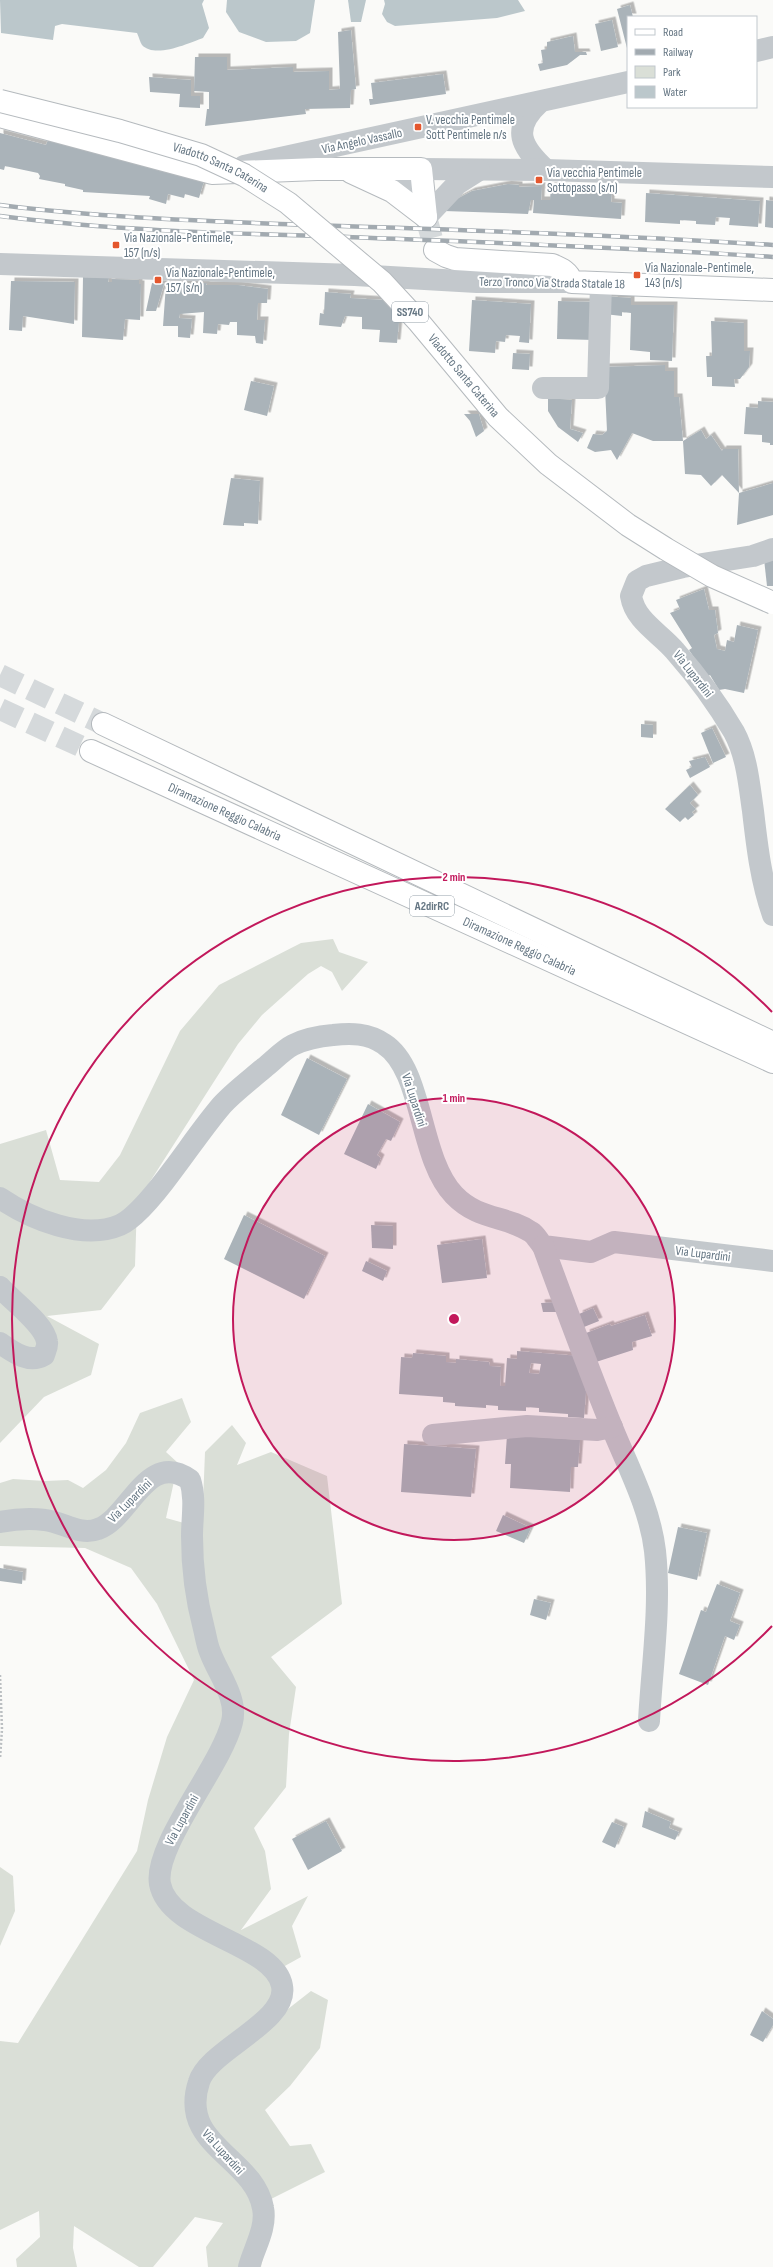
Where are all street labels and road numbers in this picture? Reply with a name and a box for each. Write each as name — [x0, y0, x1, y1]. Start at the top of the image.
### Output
street label: Via Angelo Vassallo — [320, 125, 404, 157]
street label: Viadotto Santa Caterina — [171, 139, 271, 196]
street label: Terzo Tronco Via Strada Statale 18 — [479, 274, 625, 292]
road number: SS740 — [392, 302, 428, 322]
street label: Viadotto Santa Caterina — [424, 331, 503, 421]
street label: Via Lupardini — [670, 647, 716, 701]
street label: Diramazione Reggio Calabria — [166, 779, 284, 845]
road number: A2dirRC — [410, 896, 454, 916]
street label: Diramazione Reggio Calabria — [460, 914, 579, 979]
street label: Via Lupardini — [398, 1071, 430, 1129]
street label: Via Lupardini — [675, 1243, 731, 1265]
street label: Via Lupardini — [105, 1476, 155, 1526]
street label: Via Lupardini — [162, 1792, 202, 1848]
street label: Via Lupardini — [199, 2126, 247, 2178]

